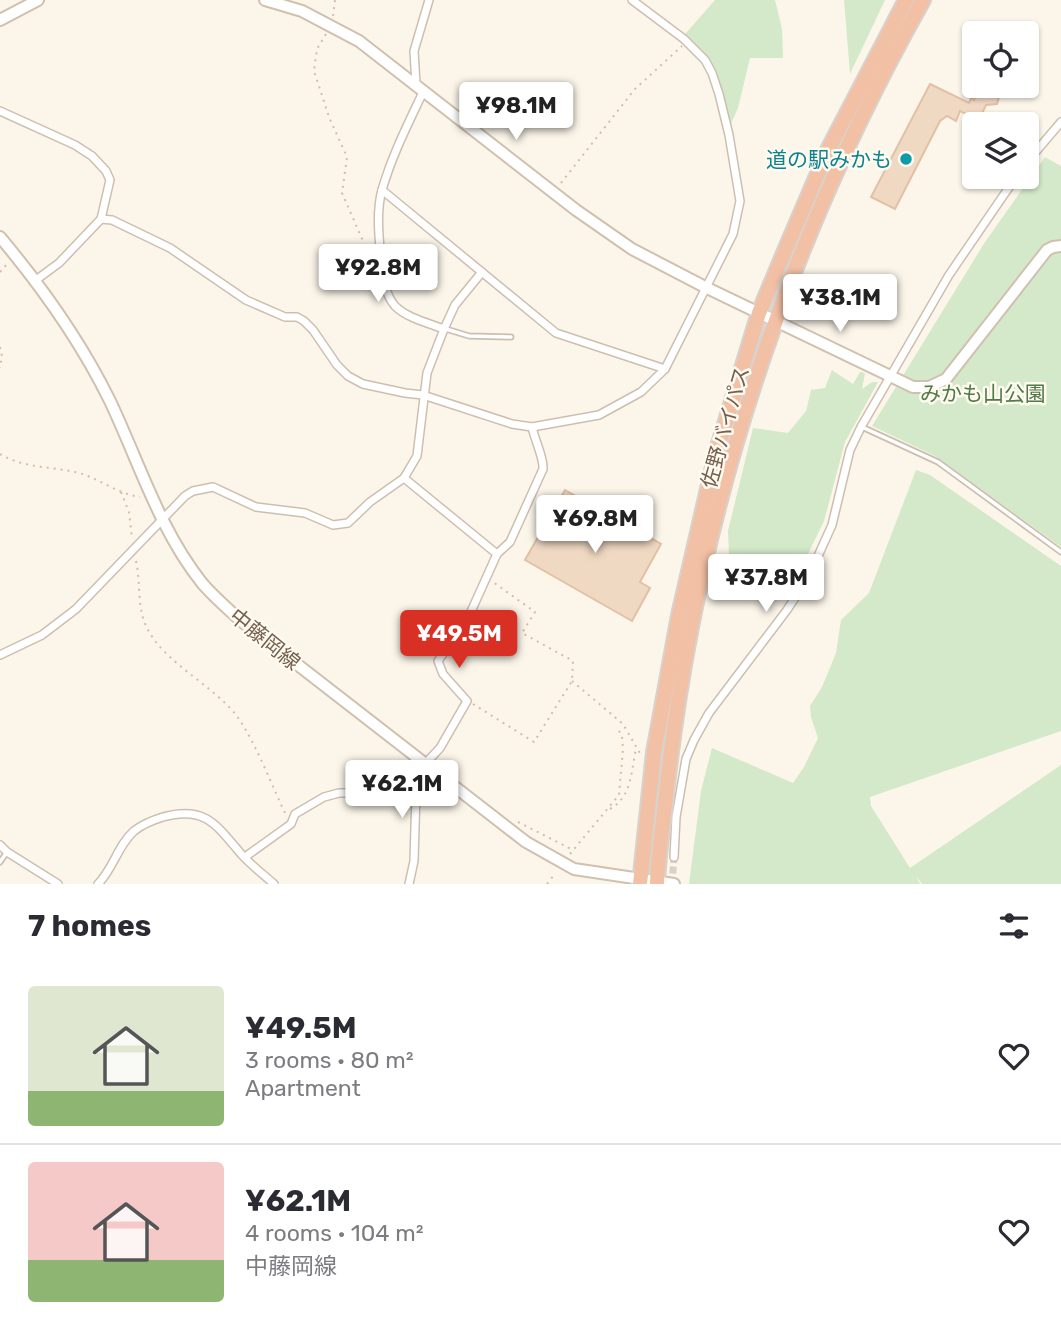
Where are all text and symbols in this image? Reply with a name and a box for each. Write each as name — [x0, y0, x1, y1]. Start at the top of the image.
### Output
map controls — [962, 21, 1039, 189]
button: locate — [962, 21, 1039, 98]
pin: ¥98.1M — [459, 82, 573, 142]
text: ¥98.1M — [475, 91, 557, 119]
button: layers — [962, 112, 1039, 189]
place label: 道の駅みかも — [766, 147, 892, 172]
marker: 道の駅みかも — [898, 151, 914, 167]
pin: ¥92.8M — [321, 244, 435, 304]
text: ¥92.8M — [335, 253, 421, 281]
pin: ¥38.1M — [783, 274, 897, 334]
text: ¥38.1M — [799, 283, 881, 311]
street label: 佐野バイパス — [696, 363, 754, 491]
park label: みかも山公園 — [920, 381, 1046, 406]
pin: ¥69.8M — [538, 496, 652, 555]
text: ¥69.8M — [552, 504, 638, 532]
pin: ¥37.8M — [709, 554, 823, 614]
text: ¥37.8M — [724, 563, 808, 591]
street label: 中藤岡線 — [224, 603, 306, 675]
pin: ¥49.5M — [402, 610, 516, 670]
text: ¥49.5M — [416, 619, 502, 647]
pin: ¥62.1M — [345, 760, 459, 820]
text: ¥62.1M — [361, 769, 443, 797]
icon: filters — [995, 907, 1033, 945]
text: 7 homes — [28, 908, 151, 944]
text: ¥49.5M — [245, 1010, 356, 1046]
icon: home — [84, 1014, 168, 1098]
icon: heart — [995, 1037, 1033, 1075]
text: 3 rooms · 80 m² — [245, 1046, 414, 1074]
text: Apartment — [245, 1074, 361, 1102]
text: ¥62.1M — [245, 1183, 351, 1219]
icon: home — [84, 1190, 168, 1274]
icon: heart — [995, 1213, 1033, 1251]
text: 4 rooms · 104 m² — [245, 1219, 424, 1247]
text: 中藤岡線 — [245, 1252, 337, 1280]

